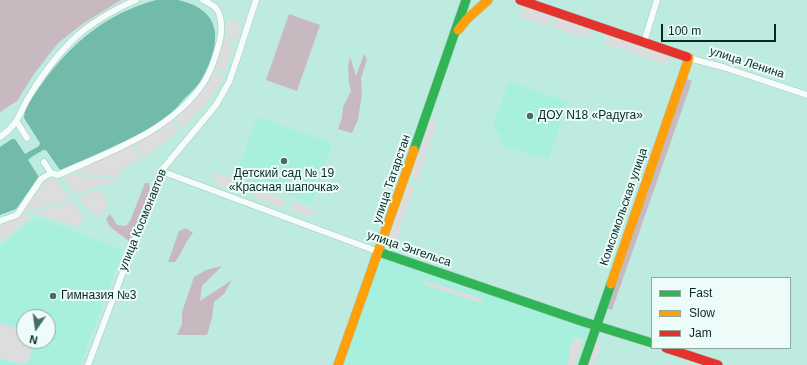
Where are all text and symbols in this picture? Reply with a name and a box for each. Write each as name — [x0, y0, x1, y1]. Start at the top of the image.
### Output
scale bar — [663, 16, 778, 42]
text: 100 m — [668, 24, 701, 38]
street label: улица Ленина — [708, 44, 786, 82]
place label: ДОУ N18 «Радуга» — [538, 109, 643, 123]
marker: ДОУ N18 «Радуга» — [525, 111, 535, 121]
street label: улица Татарстан — [370, 133, 414, 225]
street label: Комсомольская улица — [597, 146, 651, 268]
marker: Детский сад № 19 «Красная шапочка» — [279, 156, 289, 166]
street label: улица Космонавтов — [116, 167, 170, 273]
place label: Детский сад № 19 «Красная шапочка» — [229, 167, 339, 195]
street label: улица Энгельса — [365, 228, 453, 270]
legend — [651, 277, 791, 349]
text: Fast — [689, 286, 712, 300]
place label: Гимназия №3 — [61, 289, 137, 303]
marker: Гимназия №3 — [48, 291, 58, 301]
text: Slow — [689, 306, 715, 320]
north arrow — [16, 309, 56, 349]
text: Jam — [689, 326, 712, 340]
text: N — [28, 333, 39, 346]

